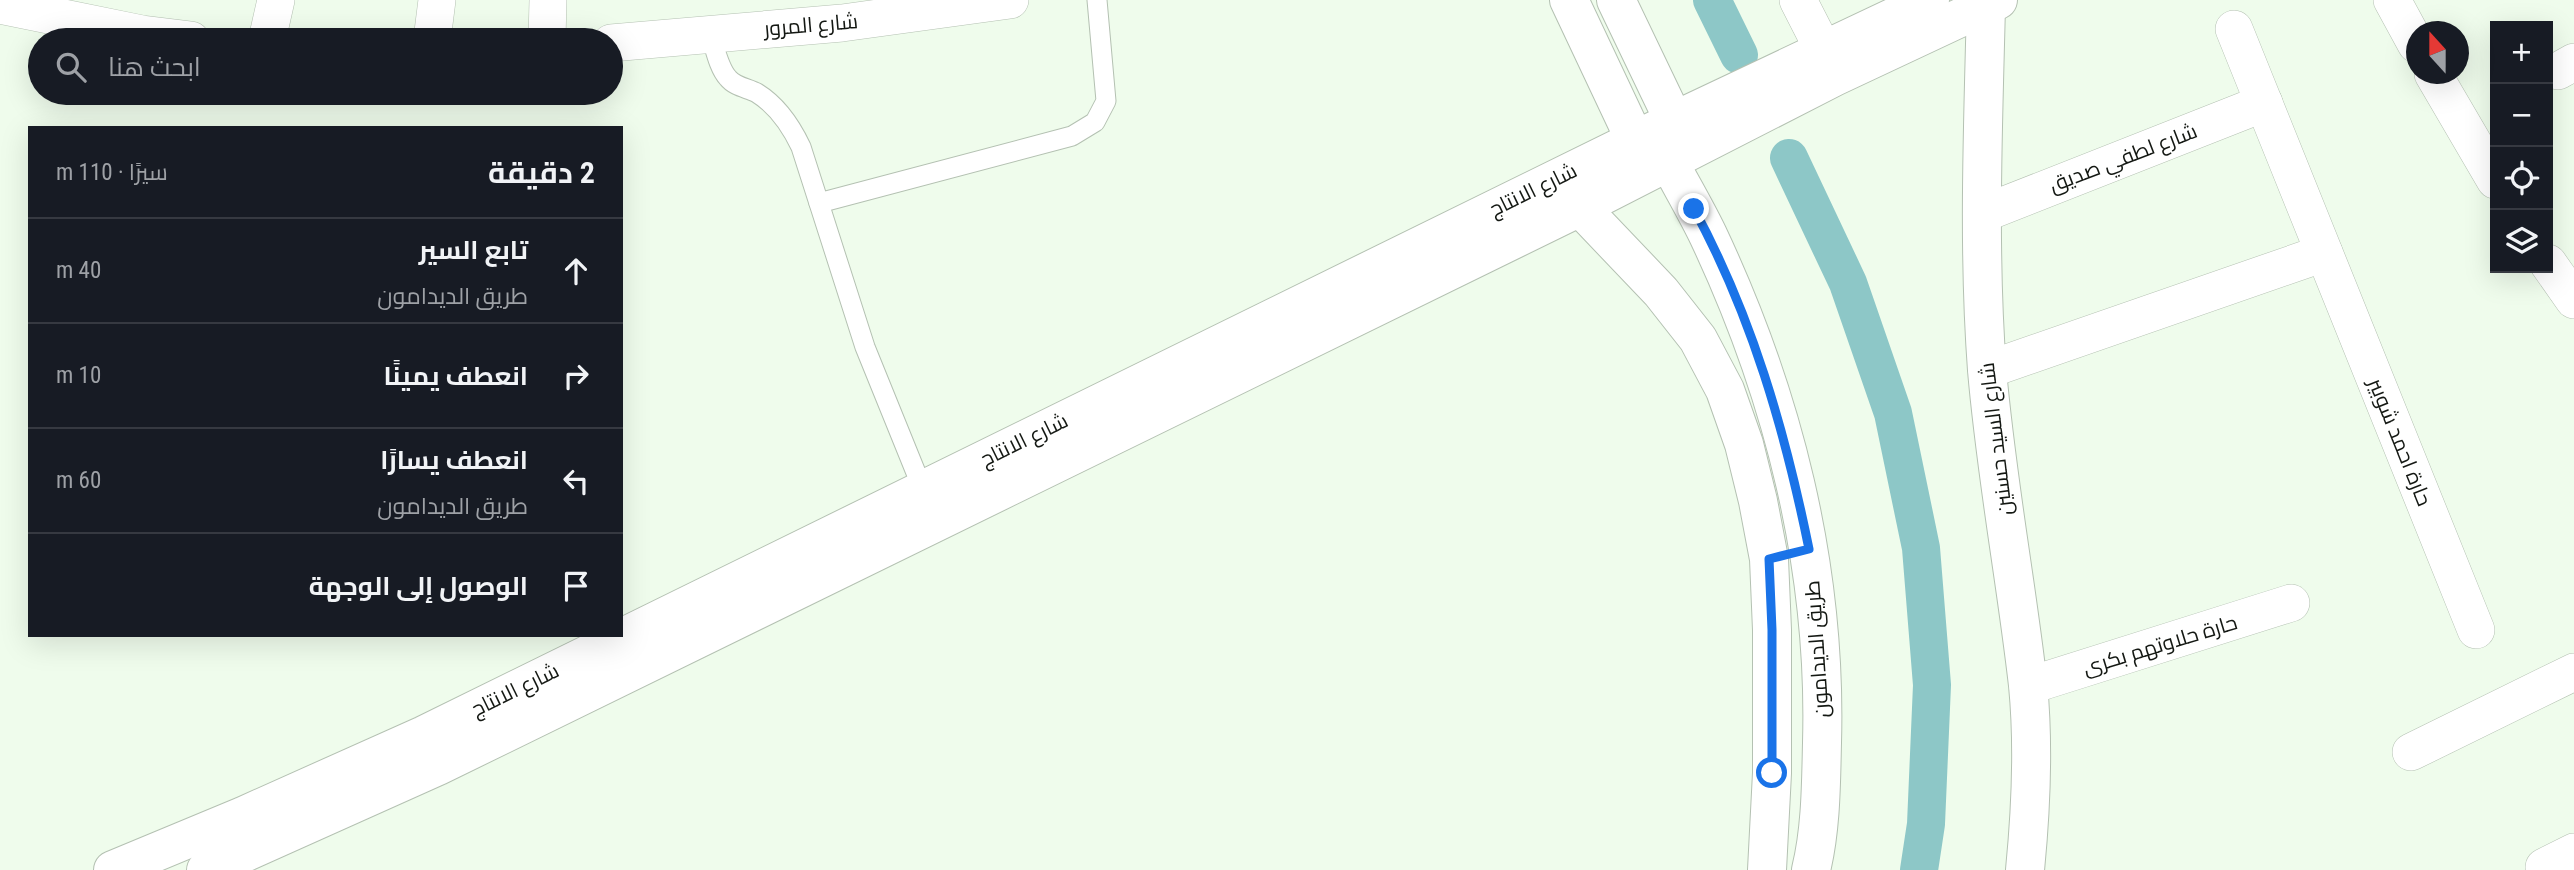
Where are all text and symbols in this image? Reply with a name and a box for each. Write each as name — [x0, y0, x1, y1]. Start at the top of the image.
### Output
street label: شارع المرور — [762, 9, 859, 43]
north arrow — [2406, 21, 2469, 84]
map controls — [2490, 21, 2553, 273]
button: + — [2490, 21, 2553, 84]
search box — [28, 28, 623, 105]
icon: search — [52, 48, 90, 86]
text: ابحث هنا — [108, 52, 201, 82]
button: − — [2490, 84, 2553, 147]
street label: شارع لطفي صديق — [2046, 119, 2202, 201]
button: locate — [2490, 147, 2553, 210]
text: 2 دقيقة — [488, 155, 595, 190]
street label: شارع الانتاج — [1485, 158, 1582, 223]
text: سيرًا · 110 m — [56, 159, 168, 186]
route end — [1678, 193, 1709, 224]
button: layers — [2490, 210, 2553, 273]
text: تابع السير — [419, 235, 528, 265]
icon: ahead — [557, 252, 595, 290]
text: 40 m — [56, 257, 101, 284]
text: طريق الديدامون — [377, 283, 528, 310]
icon: right — [557, 357, 595, 395]
text: انعطف يمينًا — [383, 361, 528, 391]
street label: شارع السيد حسنين — [1975, 361, 2019, 517]
text: 10 m — [56, 362, 101, 389]
street label: حارة احمد شوبير — [2363, 374, 2437, 509]
street label: شارع الانتاج — [976, 408, 1073, 473]
text: انعطف يسارًا — [380, 445, 528, 475]
icon: left — [557, 462, 595, 500]
text: 60 m — [56, 467, 101, 494]
text: طريق الديدامون — [377, 493, 528, 520]
icon: arrive — [557, 567, 595, 605]
text: الوصول إلى الوجهة — [309, 571, 528, 601]
street label: طريق الديدامون — [1800, 579, 1835, 718]
street label: حارة حلاوتهم بكرى — [2080, 610, 2241, 682]
street label: شارع الانتاج — [467, 658, 564, 723]
route start — [1756, 757, 1787, 788]

